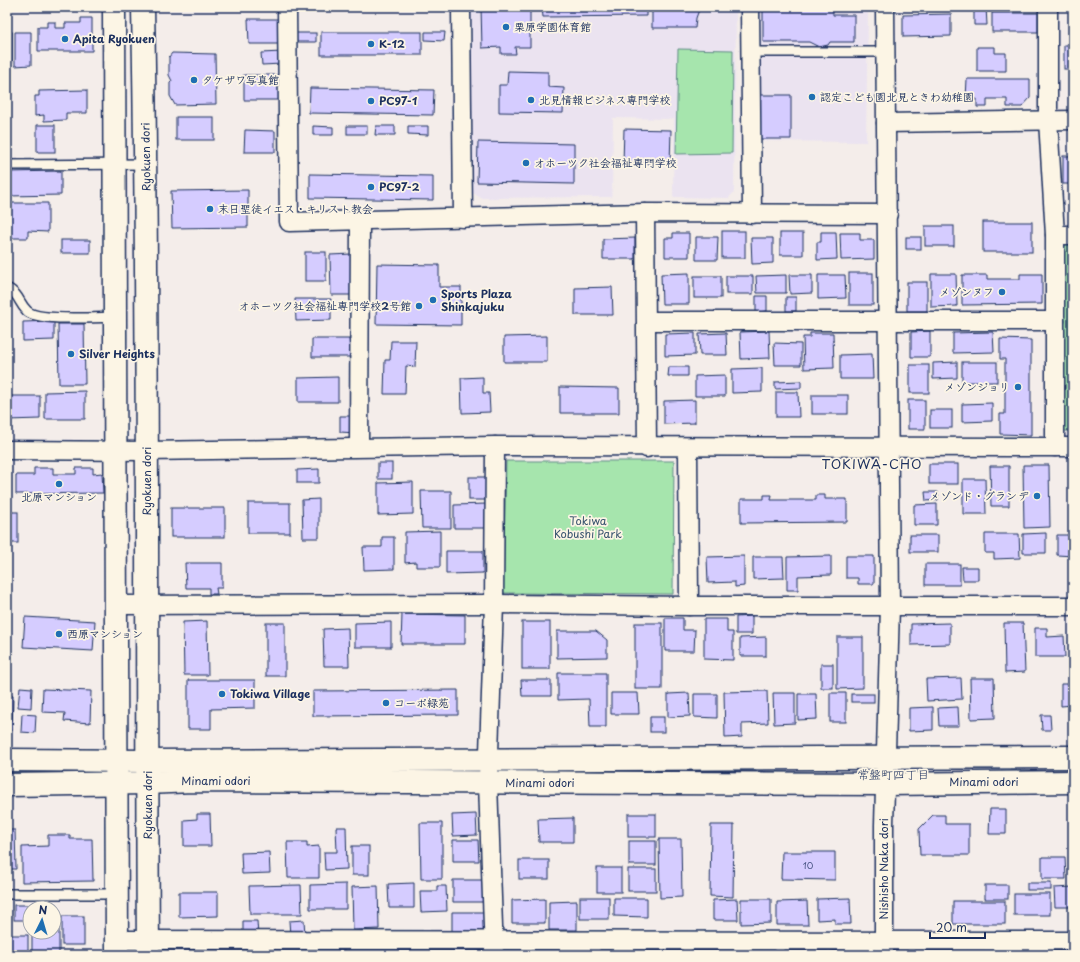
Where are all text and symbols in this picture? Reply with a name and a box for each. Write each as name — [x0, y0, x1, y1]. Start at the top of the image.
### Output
place label: 栗原学園体育館 — [514, 18, 591, 35]
marker: 栗原学園体育館 — [501, 22, 511, 32]
place label: Apita Ryokuen — [73, 30, 155, 47]
marker: Apita Ryokuen — [60, 34, 70, 44]
place label: K-12 — [379, 35, 405, 52]
marker: K-12 — [366, 39, 376, 49]
place label: タケザワ写真館 — [202, 71, 279, 88]
marker: タケザワ写真館 — [189, 75, 199, 85]
place label: 認定こども園北見ときわ幼稚園 — [820, 88, 974, 105]
place label: 北見情報ビジネス専門学校 — [539, 91, 671, 108]
place label: PC97-1 — [379, 92, 417, 109]
marker: 認定こども園北見ときわ幼稚園 — [807, 92, 817, 102]
marker: 北見情報ビジネス専門学校 — [526, 95, 536, 105]
marker: PC97-1 — [366, 96, 376, 106]
street label: Ryokuen dori — [136, 122, 155, 192]
place label: オホーツク社会福祉専門学校 — [534, 154, 677, 171]
marker: オホーツク社会福祉専門学校 — [521, 158, 531, 168]
place label: PC97-2 — [379, 178, 420, 195]
marker: PC97-2 — [366, 182, 376, 192]
place label: 末日聖徒イエス・キリスト教会 — [218, 200, 373, 217]
marker: 末日聖徒イエス・キリスト教会 — [205, 204, 215, 214]
place label: メゾンヌフ — [939, 283, 994, 300]
place label: Sports Plaza Shinkajuku — [441, 285, 512, 315]
marker: メゾンヌフ — [997, 287, 1007, 297]
marker: Sports Plaza Shinkajuku — [428, 295, 438, 305]
place label: オホーツク社会福祉専門学校2号館 — [239, 297, 411, 314]
marker: オホーツク社会福祉専門学校2号館 — [414, 301, 424, 311]
place label: Silver Heights — [79, 345, 155, 362]
marker: Silver Heights — [66, 349, 76, 359]
place label: メゾンジョリ — [944, 378, 1010, 395]
marker: メゾンジョリ — [1013, 382, 1023, 392]
street label: Ryokuen dori — [138, 447, 155, 515]
district label: TOKIWA-CHO — [822, 454, 922, 473]
marker: 北原マンション — [54, 479, 64, 489]
place label: メゾンド・グランデ — [929, 487, 1029, 504]
place label: 北原マンション — [21, 488, 97, 505]
marker: メゾンド・グランデ — [1032, 491, 1042, 501]
park label: Tokiwa Kobushi Park — [554, 512, 622, 542]
place label: 西原マンション — [67, 625, 143, 642]
marker: 西原マンション — [54, 629, 64, 639]
place label: Tokiwa Village — [230, 685, 310, 702]
marker: Tokiwa Village — [217, 689, 227, 699]
place label: コーポ緑苑 — [394, 694, 449, 711]
marker: コーポ緑苑 — [381, 698, 391, 708]
district label: 常盤町四丁目 — [857, 765, 929, 783]
street label: Ryokuen dori — [139, 771, 156, 839]
street label: Minami odori — [181, 772, 251, 789]
street label: Minami odori — [949, 773, 1019, 790]
street label: Minami odori — [505, 774, 575, 791]
street label: Nishisho Naka dori — [875, 818, 892, 920]
house number: 10 — [803, 858, 814, 872]
north arrow — [22, 900, 62, 940]
text: N — [38, 901, 48, 918]
scale bar — [930, 914, 985, 940]
text: 20 m — [936, 918, 967, 936]

